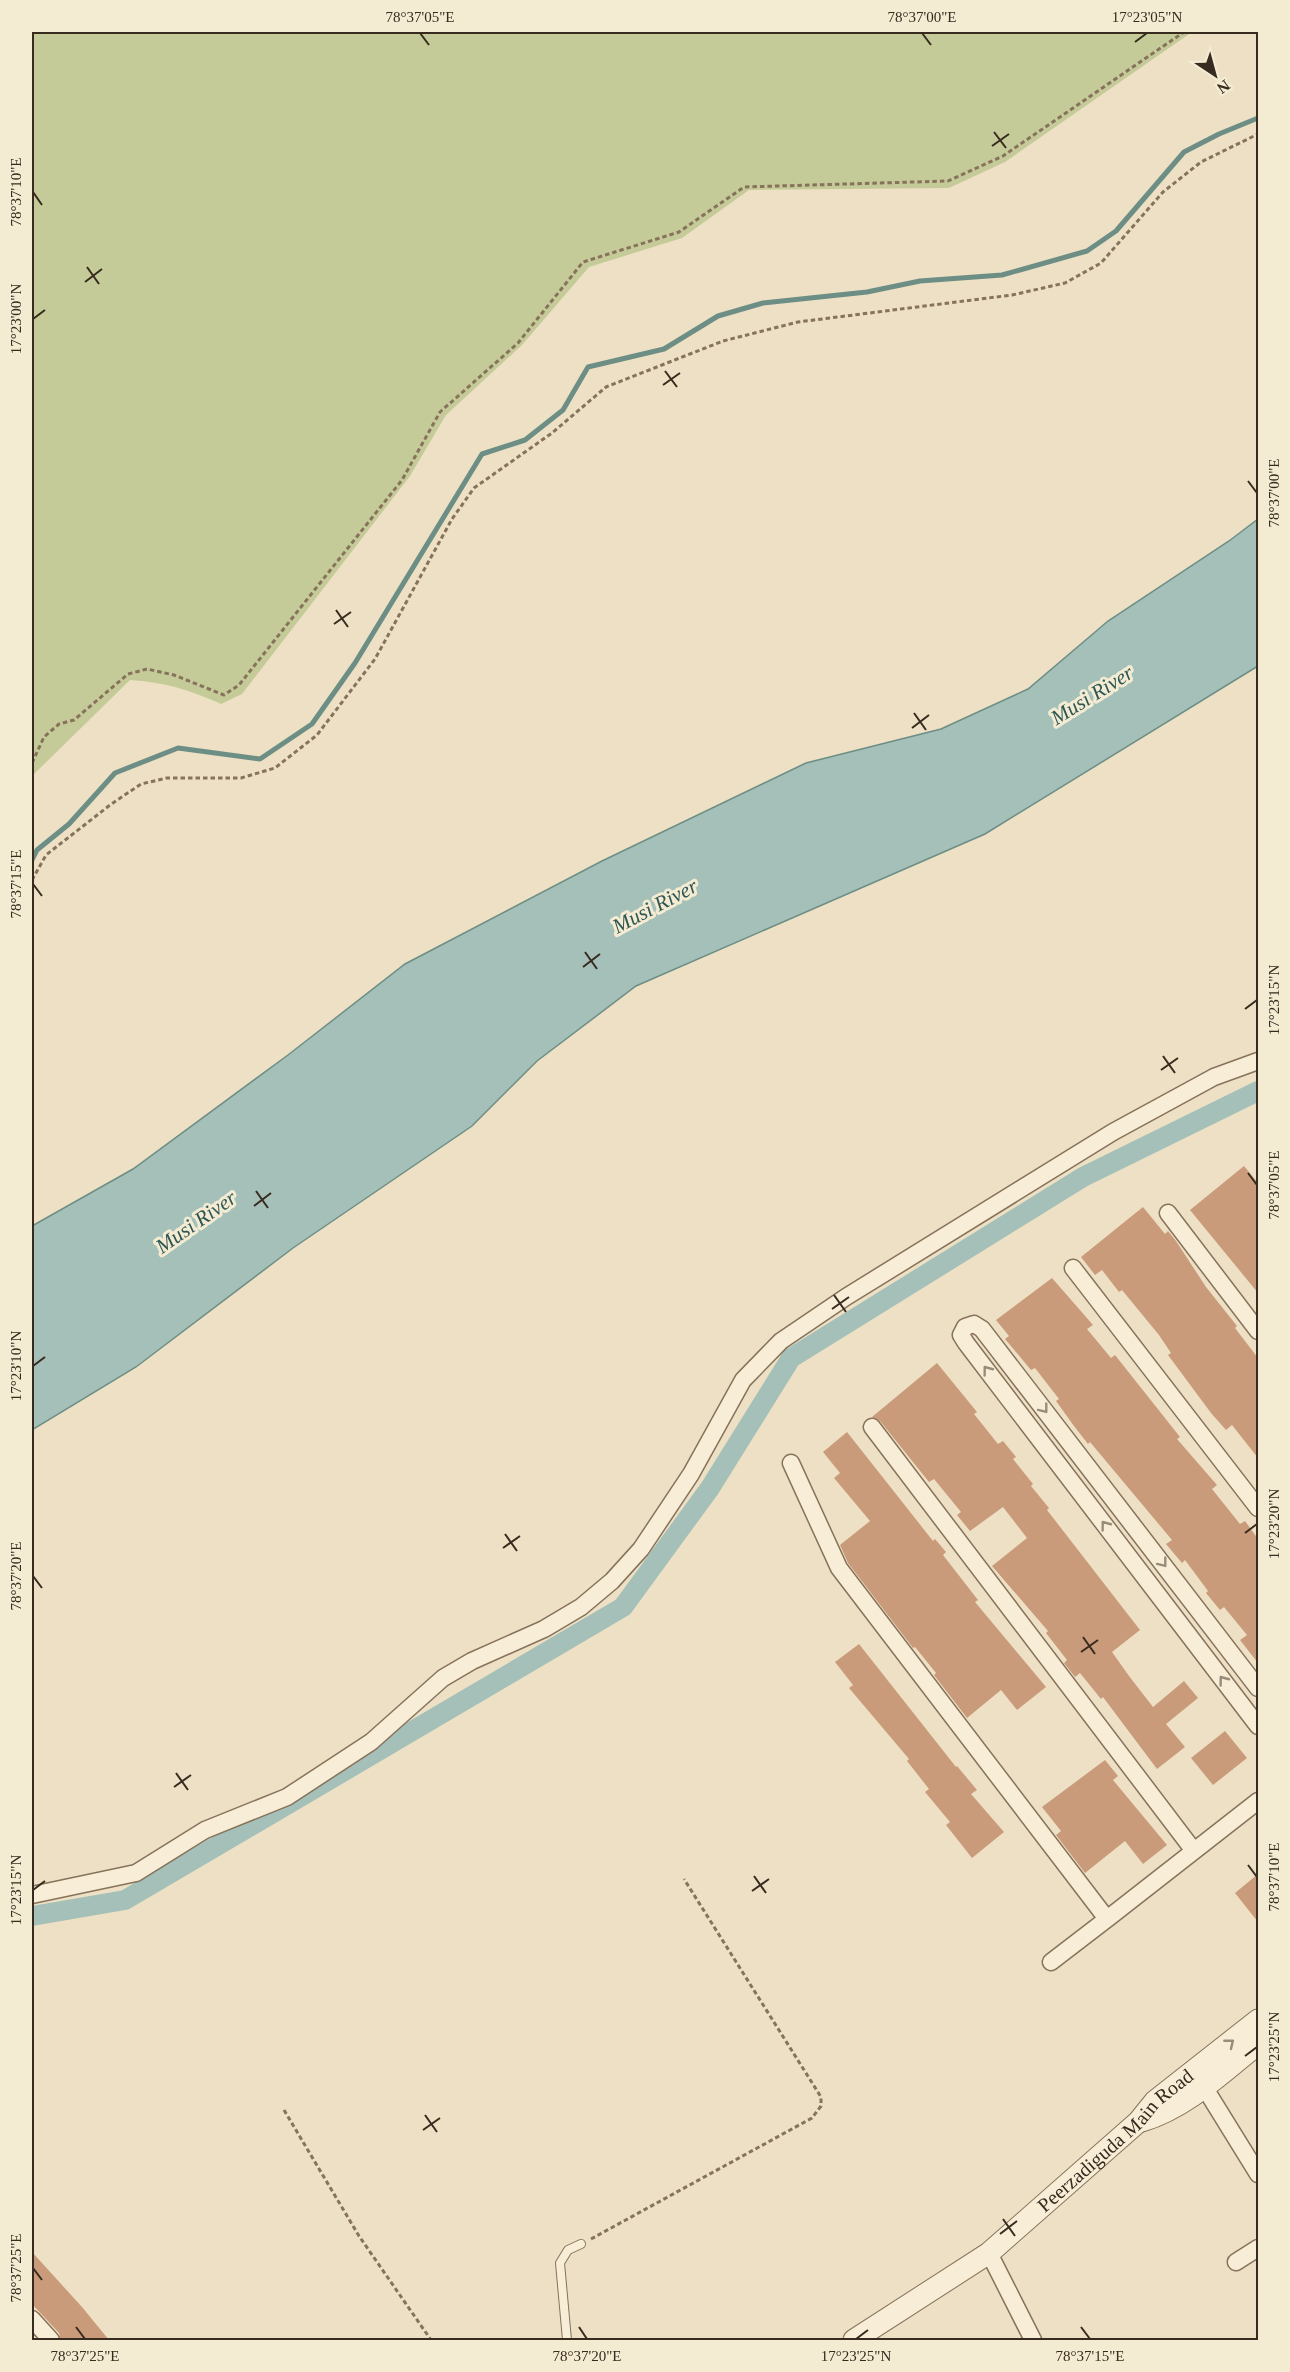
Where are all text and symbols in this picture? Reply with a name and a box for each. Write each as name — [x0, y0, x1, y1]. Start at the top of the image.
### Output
text: 78°37'05"E — [386, 9, 455, 25]
text: 78°37'00"E — [888, 9, 957, 25]
text: 17°23'05"N — [1112, 9, 1182, 25]
north arrow — [1185, 45, 1245, 105]
text: N — [1213, 76, 1233, 97]
text: 78°37'10"E — [8, 158, 24, 227]
text: 17°23'00"N — [8, 284, 24, 354]
text: 78°37'00"E — [1266, 459, 1282, 528]
water label: Musi River — [1045, 660, 1138, 730]
text: 78°37'15"E — [8, 850, 24, 919]
water label: Musi River — [608, 873, 702, 939]
text: 17°23'15"N — [1266, 965, 1282, 1035]
text: 78°37'05"E — [1266, 1151, 1282, 1220]
water label: Musi River — [150, 1185, 242, 1259]
text: 17°23'10"N — [8, 1331, 24, 1401]
one-way arrow — [983, 1365, 994, 1376]
one-way arrow — [1036, 1402, 1047, 1413]
text: 17°23'20"N — [1266, 1489, 1282, 1559]
one-way arrow — [1101, 1520, 1112, 1531]
text: 78°37'20"E — [8, 1542, 24, 1611]
one-way arrow — [1155, 1557, 1166, 1568]
one-way arrow — [1219, 1675, 1230, 1686]
text: 78°37'10"E — [1266, 1843, 1282, 1912]
text: 17°23'15"N — [8, 1855, 24, 1925]
text: 17°23'25"N — [1266, 2012, 1282, 2082]
one-way arrow — [1223, 2040, 1234, 2051]
street label: Peerzadiguda Main Road — [1033, 2064, 1197, 2216]
text: 78°37'25"E — [8, 2234, 24, 2303]
text: 78°37'25"E — [51, 2348, 120, 2364]
text: 78°37'20"E — [553, 2348, 622, 2364]
text: 17°23'25"N — [821, 2348, 891, 2364]
text: 78°37'15"E — [1056, 2348, 1125, 2364]

